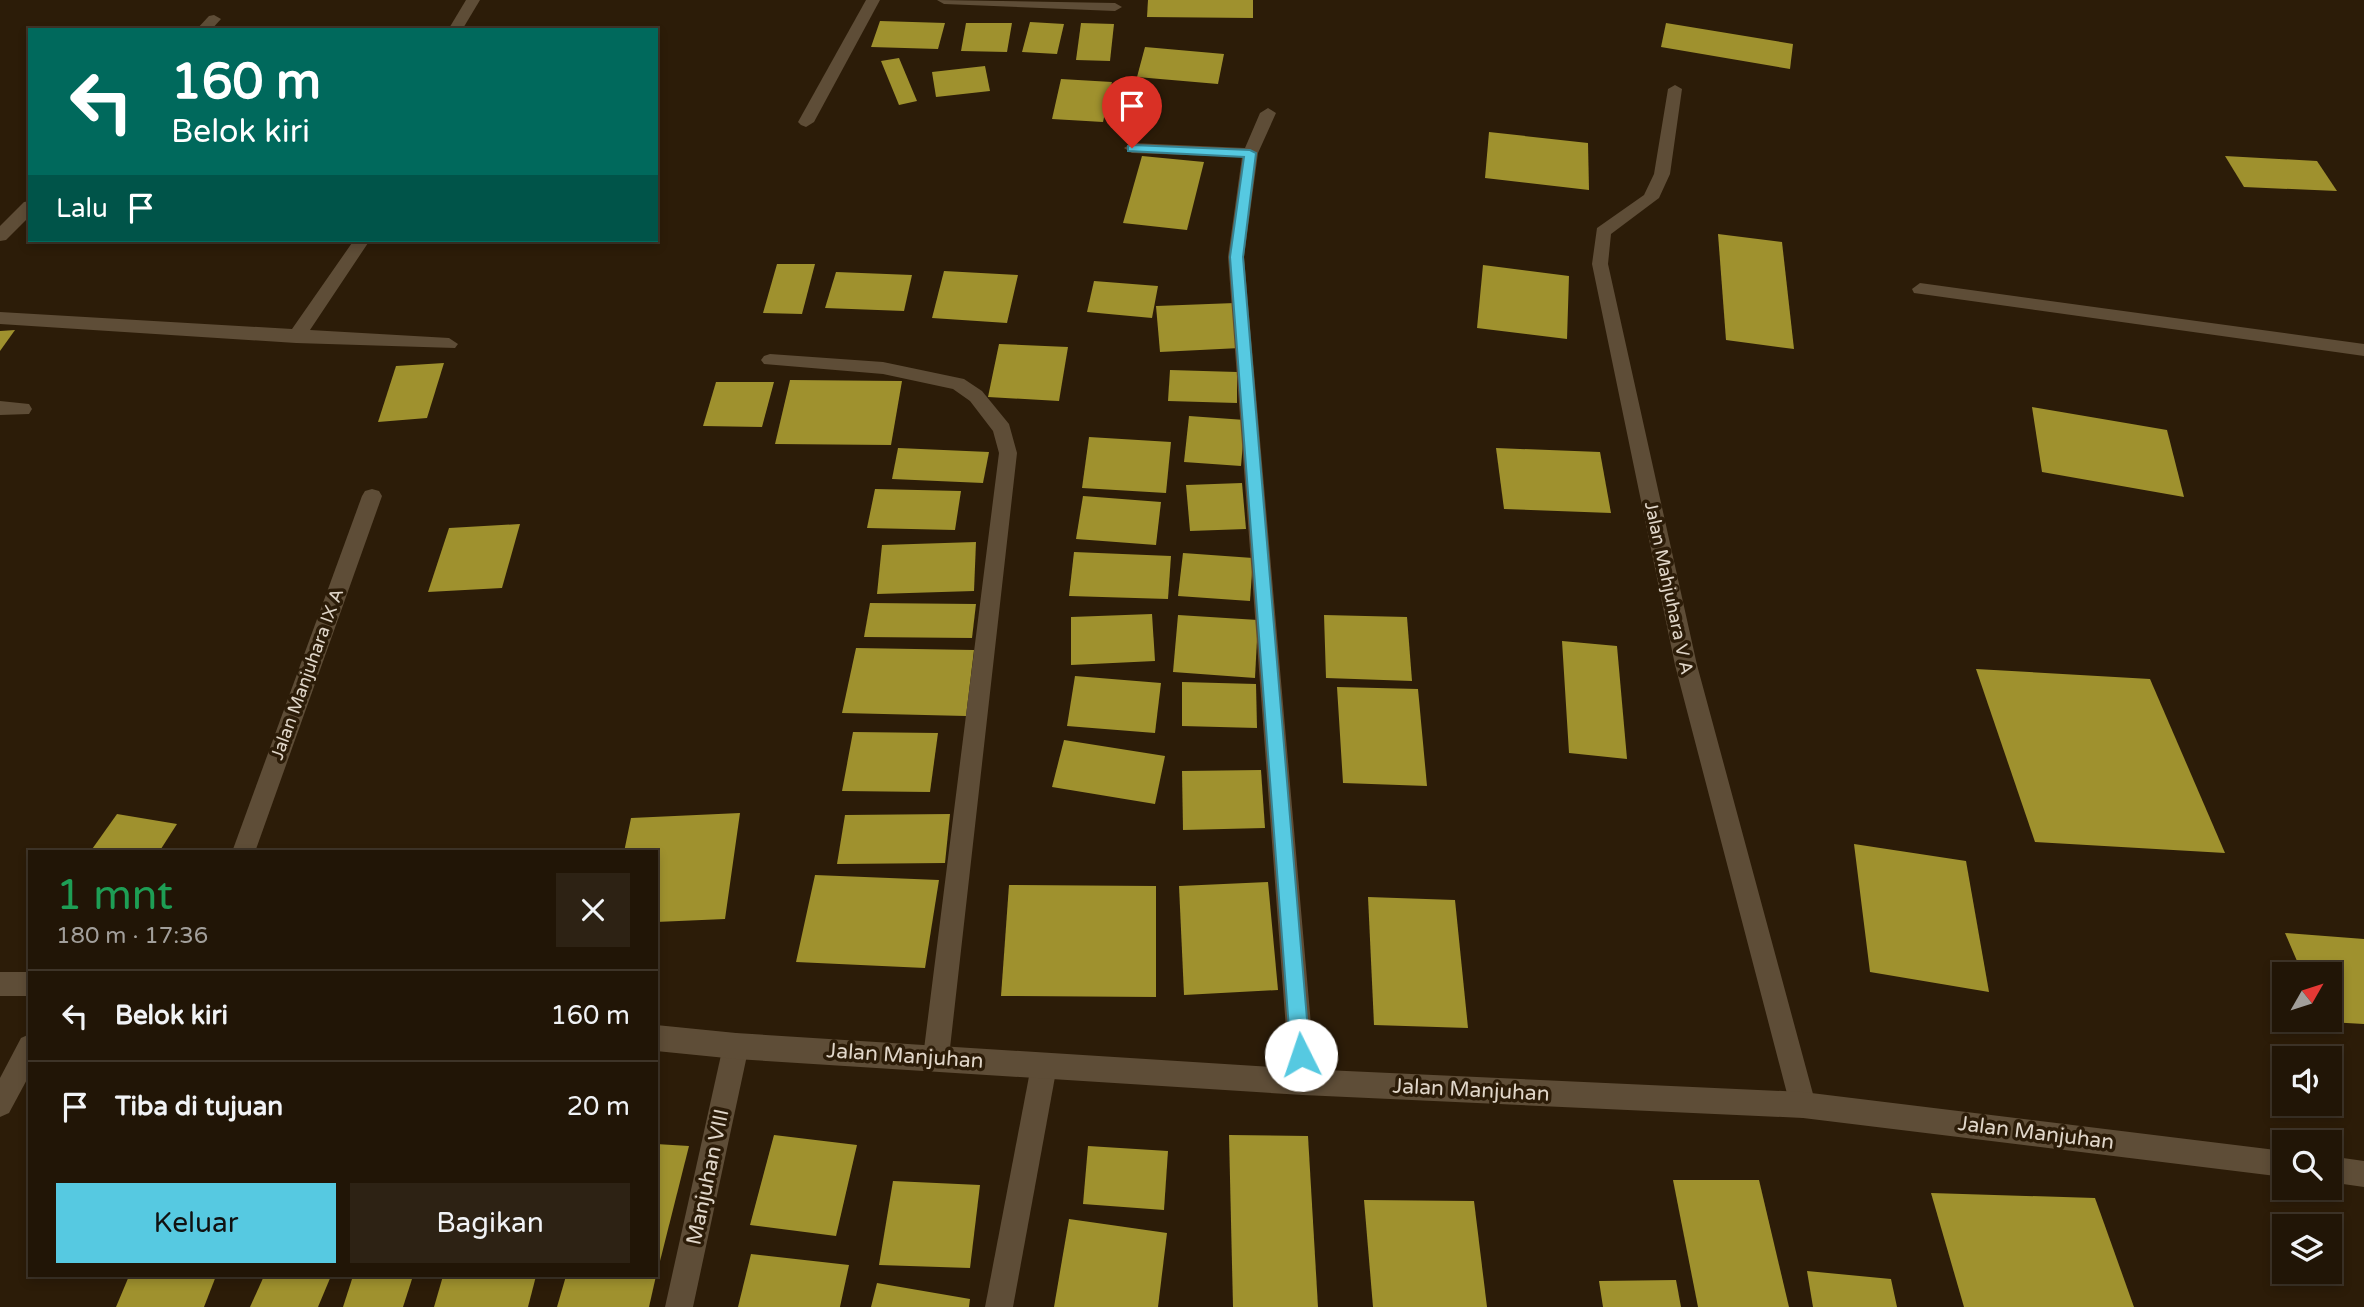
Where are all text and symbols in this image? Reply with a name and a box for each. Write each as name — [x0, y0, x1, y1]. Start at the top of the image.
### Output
text: 160 m — [171, 53, 321, 112]
icon: left — [56, 56, 147, 147]
pin — [1102, 76, 1162, 148]
icon: arrive — [1113, 87, 1151, 125]
text: Belok kiri — [171, 113, 310, 151]
icon: arrive — [122, 189, 160, 227]
text: Lalu — [56, 193, 108, 224]
street label: Jalan Mahjuhara V A — [1640, 500, 1698, 676]
street label: Jalan Manjuhara IX A — [266, 585, 348, 763]
text: 1 mnt — [56, 870, 173, 921]
button: close — [556, 873, 630, 947]
text: 180 m · 17:36 — [56, 922, 208, 950]
north arrow — [2272, 962, 2342, 1032]
map controls — [2272, 962, 2342, 1284]
icon: left — [56, 997, 94, 1035]
text: Belok kiri — [115, 1000, 228, 1031]
text: 160 m — [550, 1000, 630, 1031]
position arrow — [1264, 1018, 1338, 1092]
street label: Jalan Manjuhan — [826, 1038, 984, 1074]
button: sound — [2272, 1046, 2342, 1116]
street label: Jalan Manjuhan — [1392, 1073, 1550, 1107]
icon: arrive — [56, 1088, 94, 1126]
text: Tiba di tujuan — [115, 1091, 283, 1122]
text: 20 m — [567, 1091, 630, 1122]
street label: Manjuhan VIII — [681, 1107, 735, 1247]
street label: Jalan Manjuhan — [1956, 1111, 2116, 1155]
button: search — [2272, 1130, 2342, 1200]
button: Keluar — [56, 1183, 336, 1263]
button: Bagikan — [350, 1183, 630, 1263]
button: layers — [2272, 1214, 2342, 1284]

